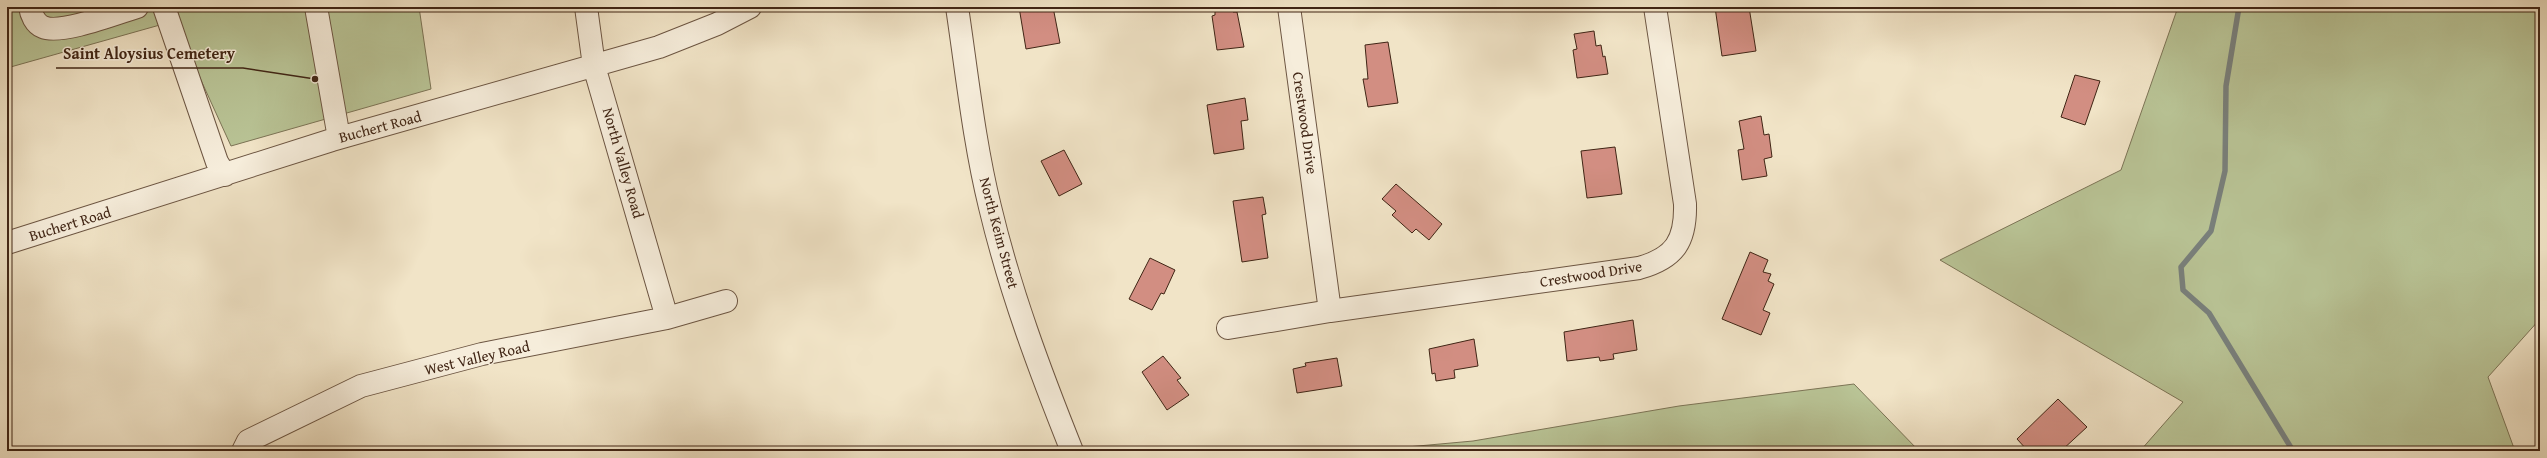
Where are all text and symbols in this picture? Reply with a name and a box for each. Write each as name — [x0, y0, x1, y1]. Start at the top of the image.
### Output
callout: Saint Aloysius Cemetery — [56, 40, 243, 68]
text: Saint Aloysius Cemetery — [63, 41, 236, 65]
street label: Crestwood Drive — [1288, 70, 1323, 175]
street label: Buchert Road — [336, 105, 423, 148]
street label: North Valley Road — [598, 105, 649, 221]
street label: North Keim Street — [975, 175, 1025, 291]
street label: Buchert Road — [26, 201, 113, 246]
street label: Crestwood Drive — [1538, 255, 1643, 292]
street label: West Valley Road — [422, 335, 532, 380]

